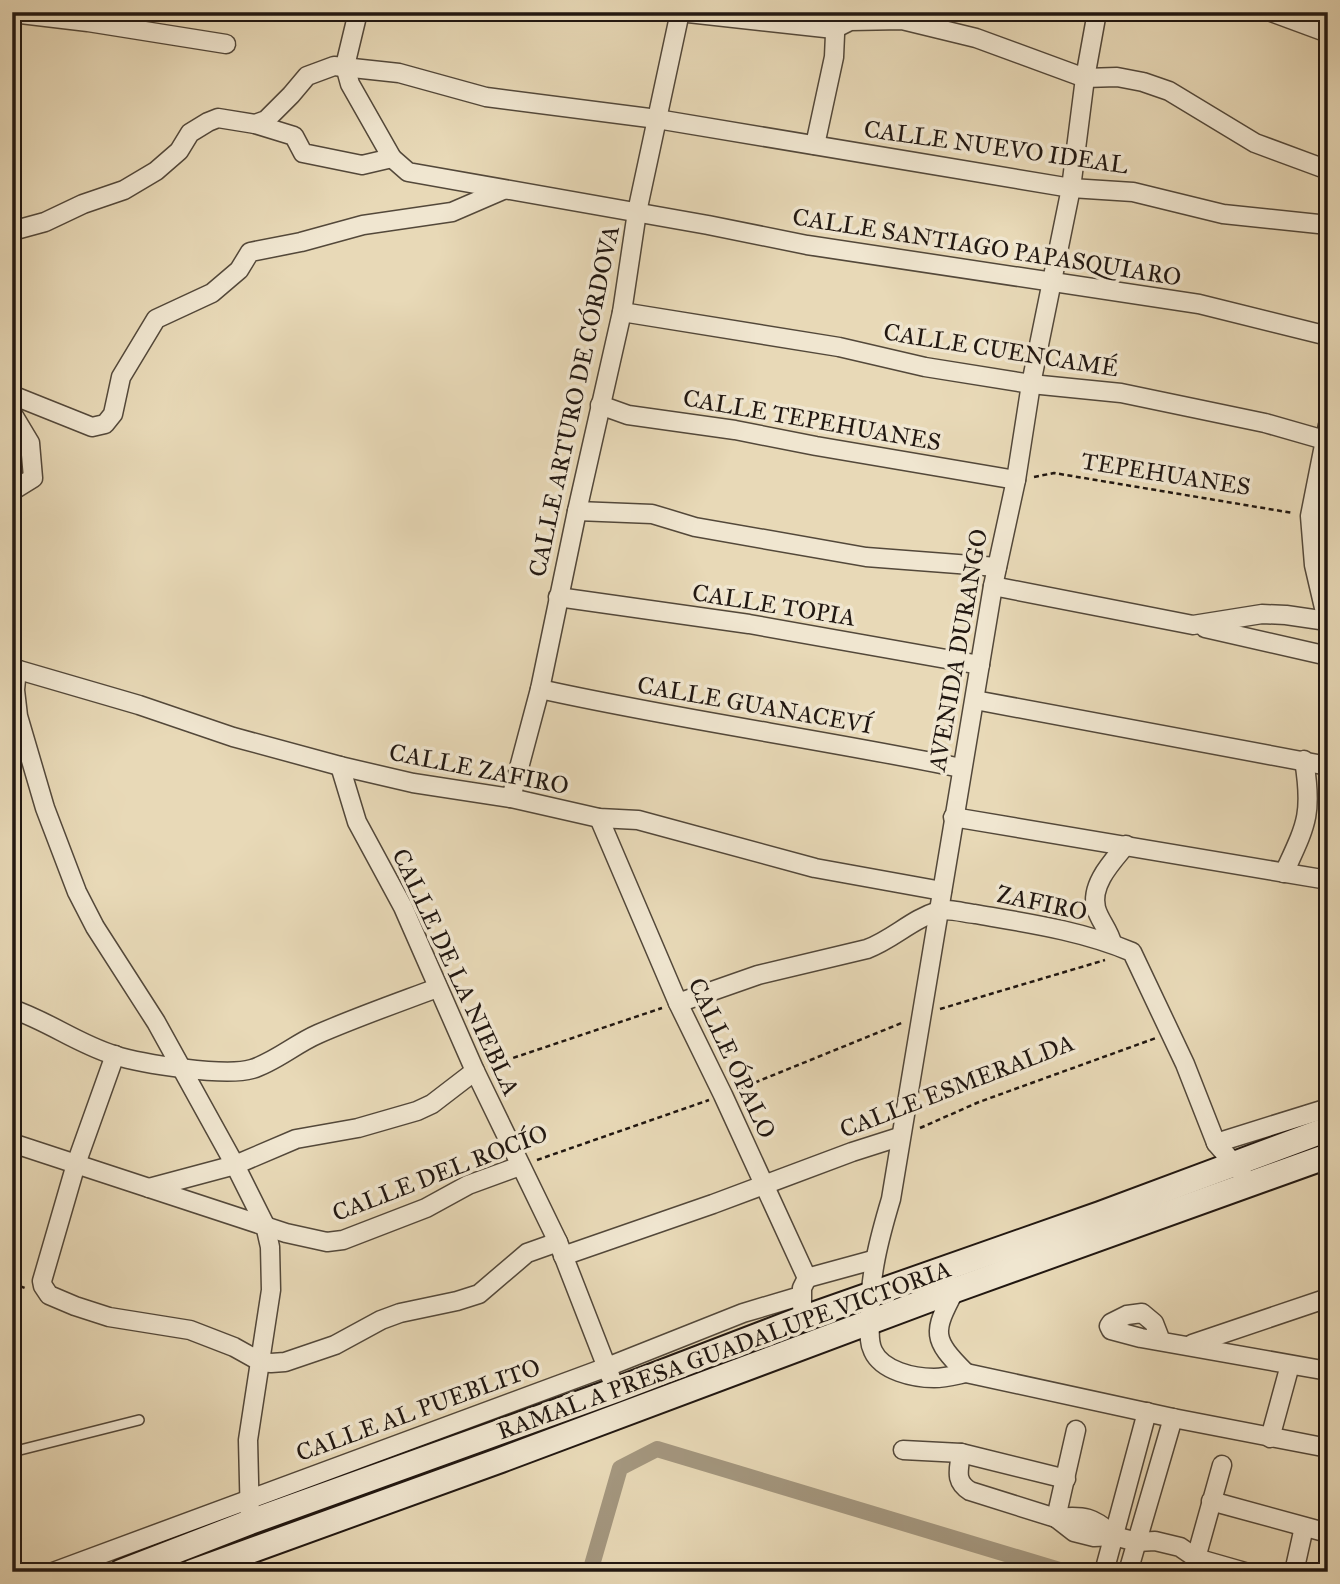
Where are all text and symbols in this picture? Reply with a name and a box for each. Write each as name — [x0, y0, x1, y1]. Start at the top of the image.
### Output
street label: CALLE NUEVO IDEAL — [862, 114, 1130, 180]
street label: CALLE SANTIAGO PAPASQUIARO — [791, 201, 1183, 293]
street label: CALLE ARTURO DE CÓRDOVA — [522, 223, 626, 579]
street label: CALLE CUENCAMÉ — [881, 317, 1121, 383]
street label: CALLE TEPEHUANES — [681, 383, 943, 457]
street label: TEPEHUANES — [1079, 446, 1253, 502]
street label: AVENIDA DURANGO — [922, 527, 994, 774]
street label: CALLE TOPIA — [690, 577, 858, 633]
street label: CALLE GUANACEVÍ — [635, 670, 876, 741]
street label: CALLE ZAFIRO — [387, 737, 571, 801]
street label: CALLE DE LA NIEBLA — [386, 844, 526, 1100]
street label: ZAFIRO — [994, 879, 1090, 927]
street label: CALLE ÓPALO — [682, 973, 782, 1143]
street label: CALLE ESMERALDA — [836, 1027, 1078, 1145]
street label: CALLE DEL ROCÍO — [328, 1118, 552, 1228]
street label: RAMAL A PRESA GUADALUPE VICTORIA — [493, 1254, 955, 1446]
street label: CALLE AL PUEBLITO — [292, 1352, 544, 1468]

